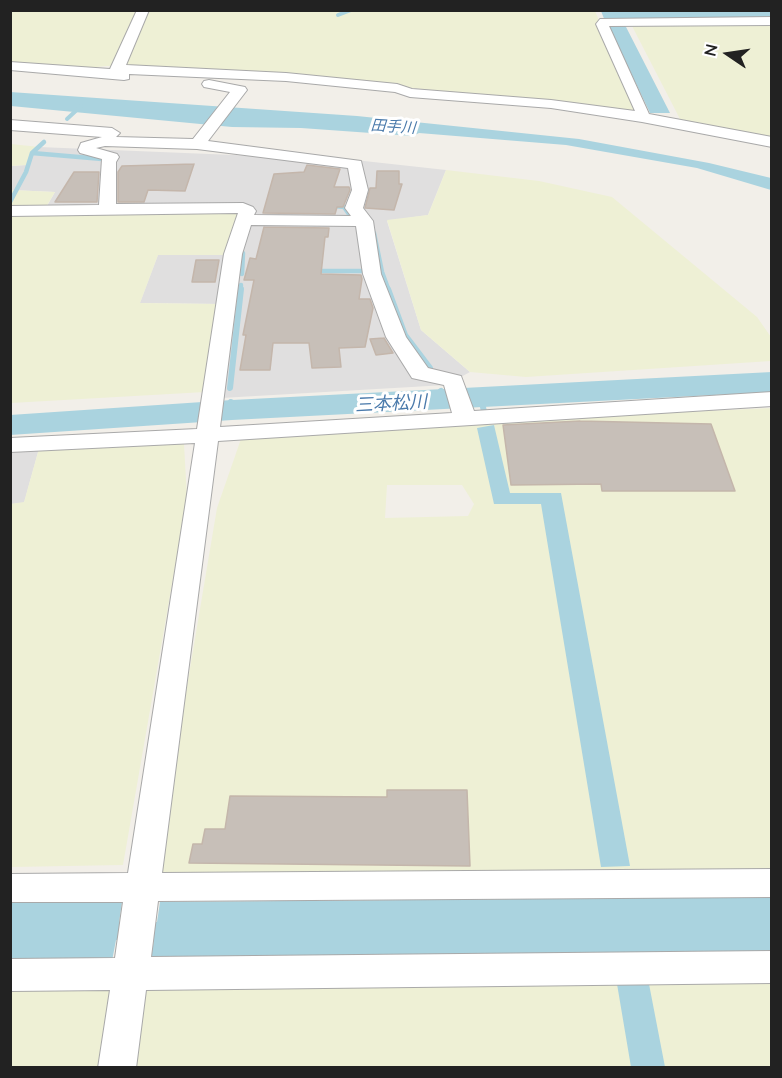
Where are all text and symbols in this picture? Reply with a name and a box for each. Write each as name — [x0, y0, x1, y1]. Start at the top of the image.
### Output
north arrow — [698, 24, 758, 84]
text: N — [699, 42, 722, 58]
water label: 田手川 — [370, 116, 416, 138]
water label: 三本松川 — [354, 391, 428, 417]

